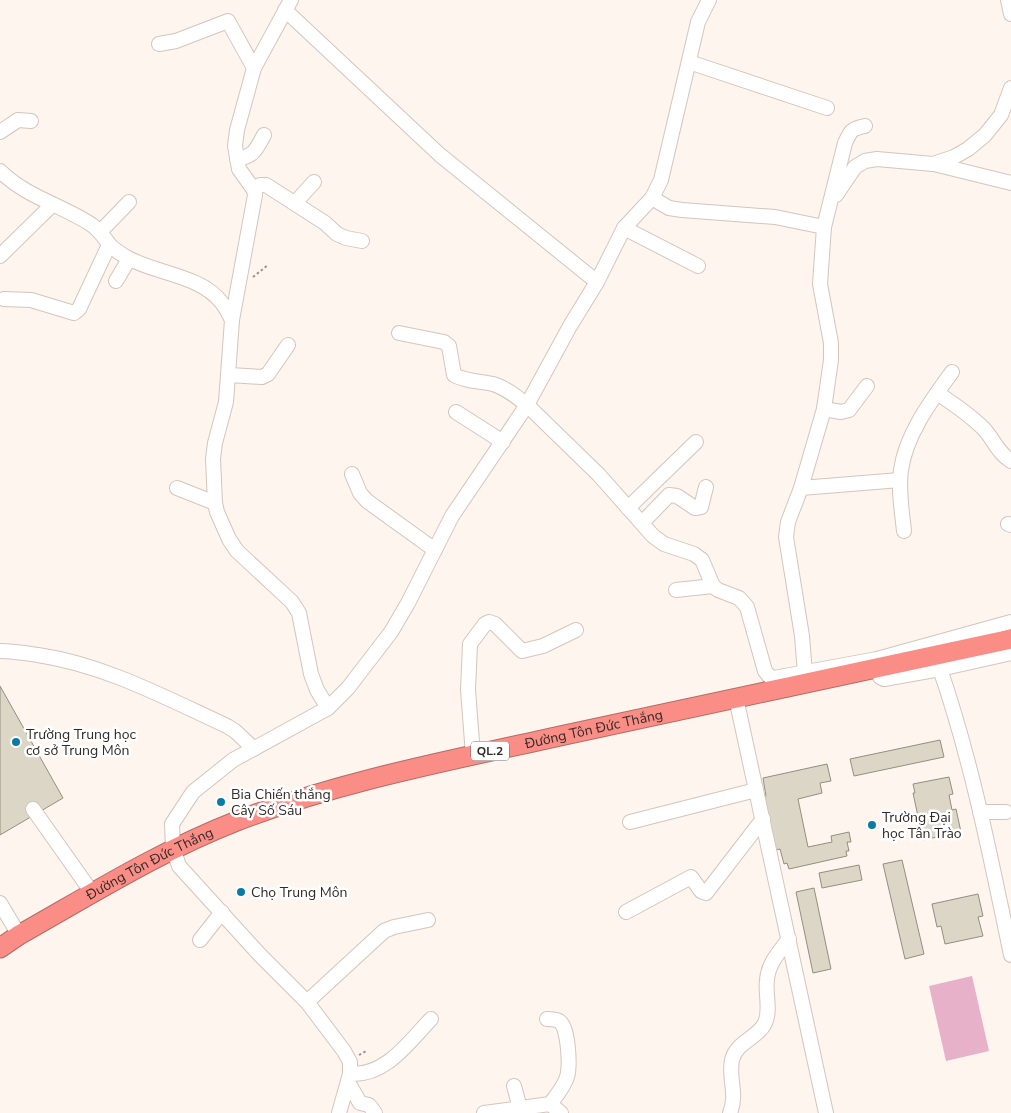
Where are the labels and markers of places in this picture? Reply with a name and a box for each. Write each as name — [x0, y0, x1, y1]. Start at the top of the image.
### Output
place label: Trường Trung học cơ sở Trung Môn — [26, 725, 136, 760]
marker: Trường Trung học cơ sở Trung Môn — [10, 736, 22, 748]
place label: Bia Chiến thắng Cây Số Sáu — [231, 785, 331, 820]
marker: Bia Chiến thắng Cây Số Sáu — [215, 796, 227, 808]
place label: Trường Đại học Tân Trào — [882, 808, 962, 843]
marker: Trường Đại học Tân Trào — [866, 819, 878, 831]
place label: Chọ Trung Môn — [251, 883, 347, 902]
marker: Chọ Trung Môn — [235, 886, 247, 898]

